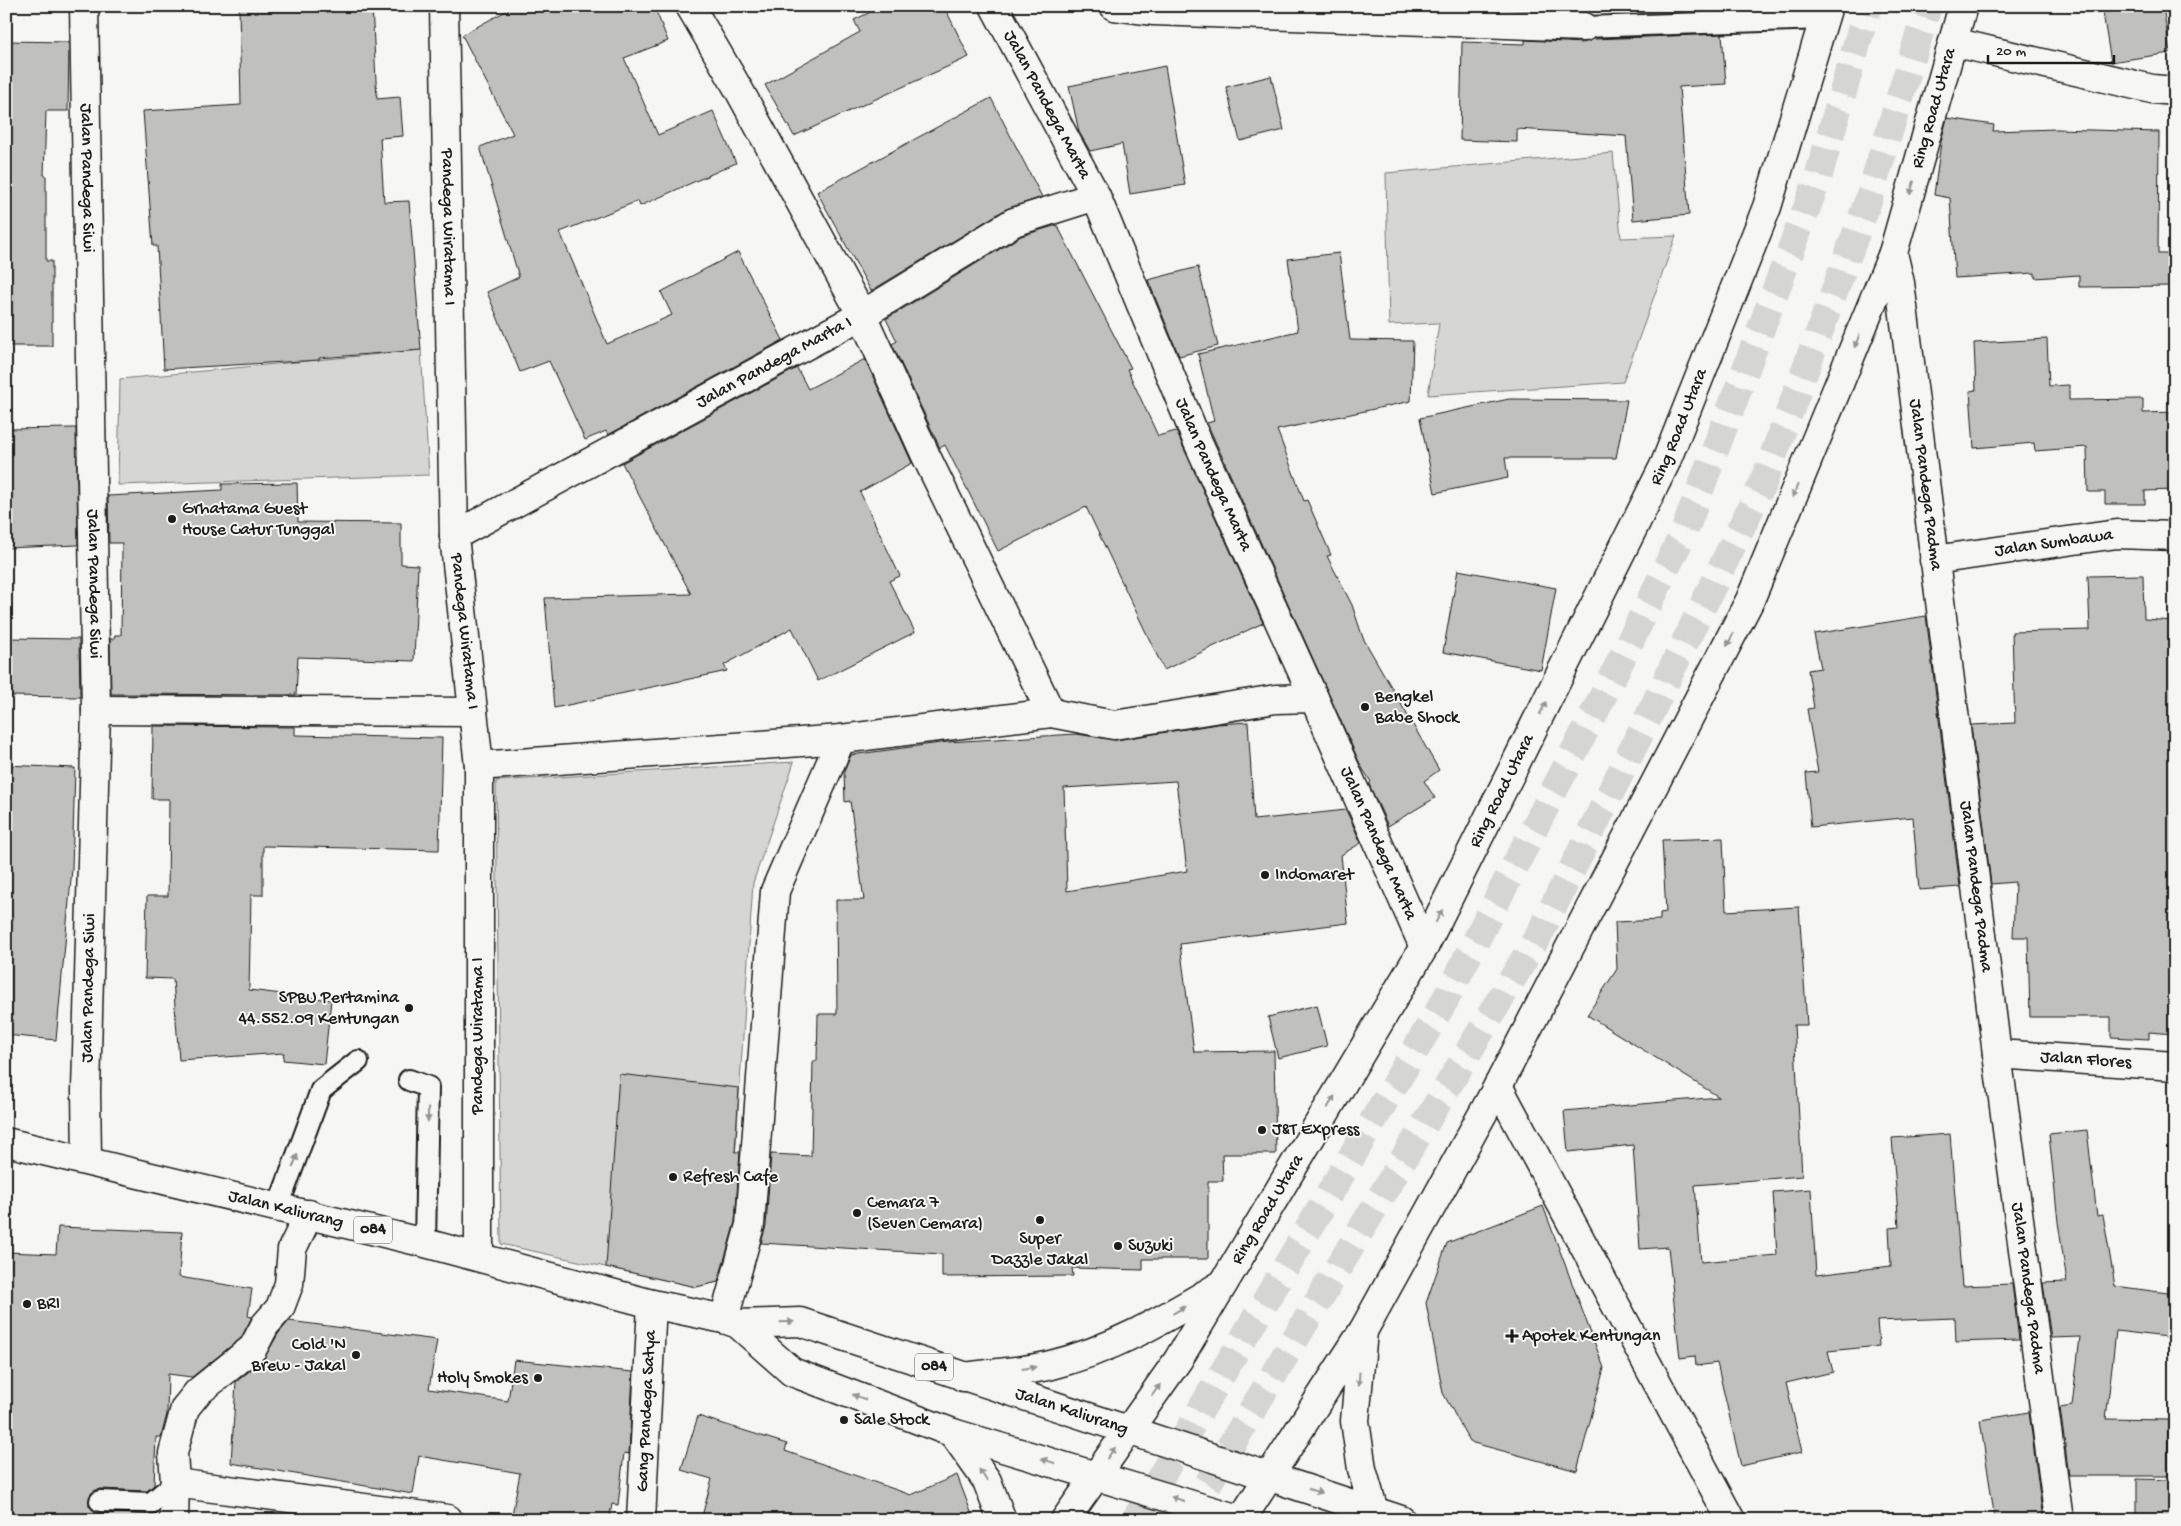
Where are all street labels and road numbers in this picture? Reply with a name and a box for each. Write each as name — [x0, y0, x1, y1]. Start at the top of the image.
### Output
street label: Jalan Pandega Marta — [999, 27, 1096, 183]
street label: Ring Road Utara — [1907, 45, 1961, 171]
street label: Jalan Pandega Siwi — [75, 103, 99, 253]
street label: Pandega Wiratama I — [436, 147, 460, 306]
street label: Jalan Pandega Marta I — [693, 312, 856, 413]
street label: Ring Road Utara — [1646, 365, 1713, 489]
street label: Jalan Pandega Marta — [1170, 395, 1257, 555]
street label: Jalan Pandega Padma — [1904, 398, 1947, 572]
street label: Jalan Pandega Siwi — [82, 509, 106, 659]
street label: Jalan Sumbawa — [1993, 524, 2115, 562]
street label: Pandega Wiratama I — [445, 551, 483, 711]
street label: Ring Road Utara — [1465, 730, 1539, 851]
street label: Jalan Pandega Marta — [1335, 764, 1422, 924]
street label: Jalan Pandega Padma — [1955, 800, 1997, 974]
street label: Jalan Pandega Siwi — [77, 913, 101, 1063]
street label: Pandega Wiratama I — [468, 957, 489, 1116]
street label: Jalan Flores — [2040, 1046, 2133, 1074]
street label: Ring Road Utara — [1227, 1150, 1309, 1268]
street label: Jalan Kaliurang — [226, 1185, 346, 1233]
street label: Jalan Pandega Padma — [2006, 1201, 2050, 1376]
road number: 084 — [354, 1216, 392, 1244]
street label: Gang Pandega Satya — [632, 1329, 661, 1493]
road number: 084 — [915, 1354, 953, 1380]
street label: Jalan Kaliurang — [1012, 1383, 1131, 1440]

